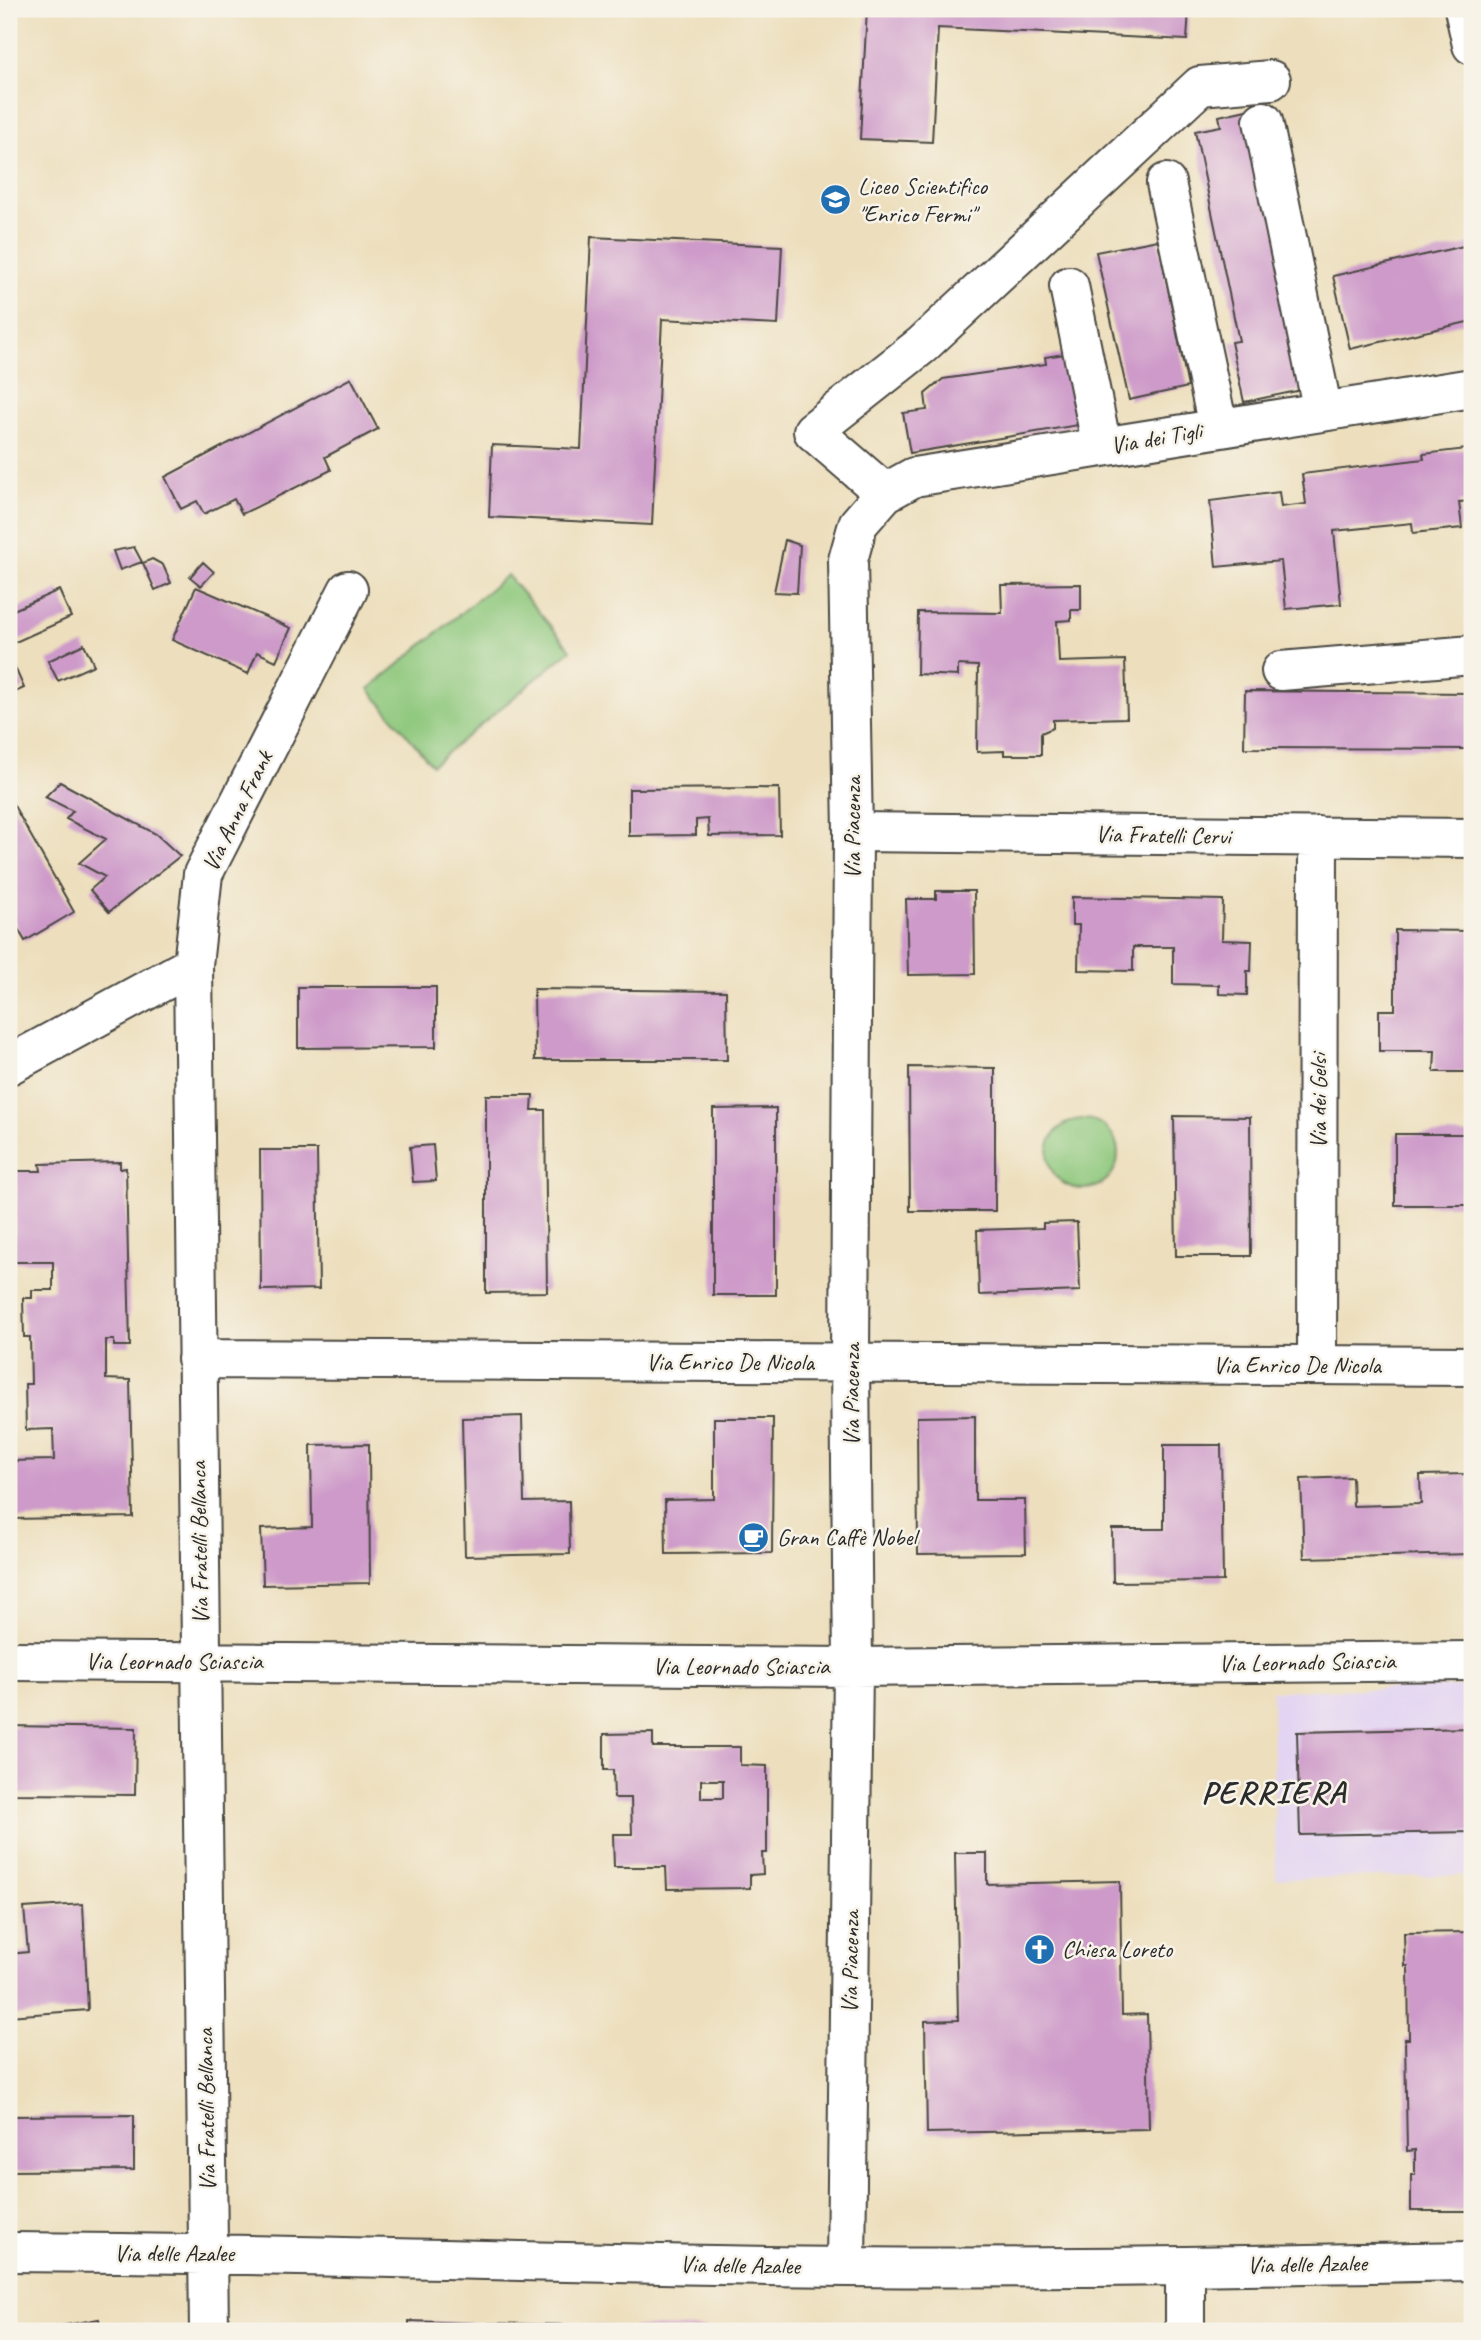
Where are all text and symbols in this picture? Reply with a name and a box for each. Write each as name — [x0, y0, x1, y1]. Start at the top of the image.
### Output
place label: Liceo Scientifico "Enrico Fermi" — [858, 171, 989, 229]
school or university icon: Liceo Scientifico "Enrico Fermi" — [818, 183, 852, 217]
street label: Via dei Tigli — [1108, 415, 1207, 461]
street label: Via Anna Frank — [195, 744, 280, 876]
street label: Via Piacenza — [837, 775, 867, 879]
street label: Via Fratelli Cervi — [1095, 819, 1233, 851]
street label: Via dei Gelsi — [1303, 1050, 1333, 1149]
street label: Via Piacenza — [836, 1342, 866, 1446]
street label: Via Enrico De Nicola — [646, 1347, 815, 1377]
street label: Via Enrico De Nicola — [1213, 1350, 1382, 1380]
street label: Via Fratelli Bellanca — [183, 1460, 215, 1625]
cafe icon: Gran Caffè Nobel — [737, 1520, 771, 1554]
place label: Gran Caffè Nobel — [777, 1522, 920, 1552]
street label: Via Leornado Sciascia — [1218, 1645, 1397, 1679]
street label: Via Leornado Sciascia — [86, 1646, 264, 1676]
street label: Via Leornado Sciascia — [653, 1651, 831, 1681]
district label: PERRIERA — [1201, 1772, 1347, 1813]
street label: Via Piacenza — [834, 1908, 866, 2014]
church icon: Chiesa Loreto — [1022, 1932, 1056, 1966]
place label: Chiesa Loreto — [1062, 1934, 1174, 1964]
street label: Via Fratelli Bellanca — [190, 2027, 222, 2192]
street label: Via delle Azalee — [114, 2238, 236, 2268]
street label: Via delle Azalee — [1247, 2248, 1369, 2280]
street label: Via delle Azalee — [680, 2249, 802, 2281]

